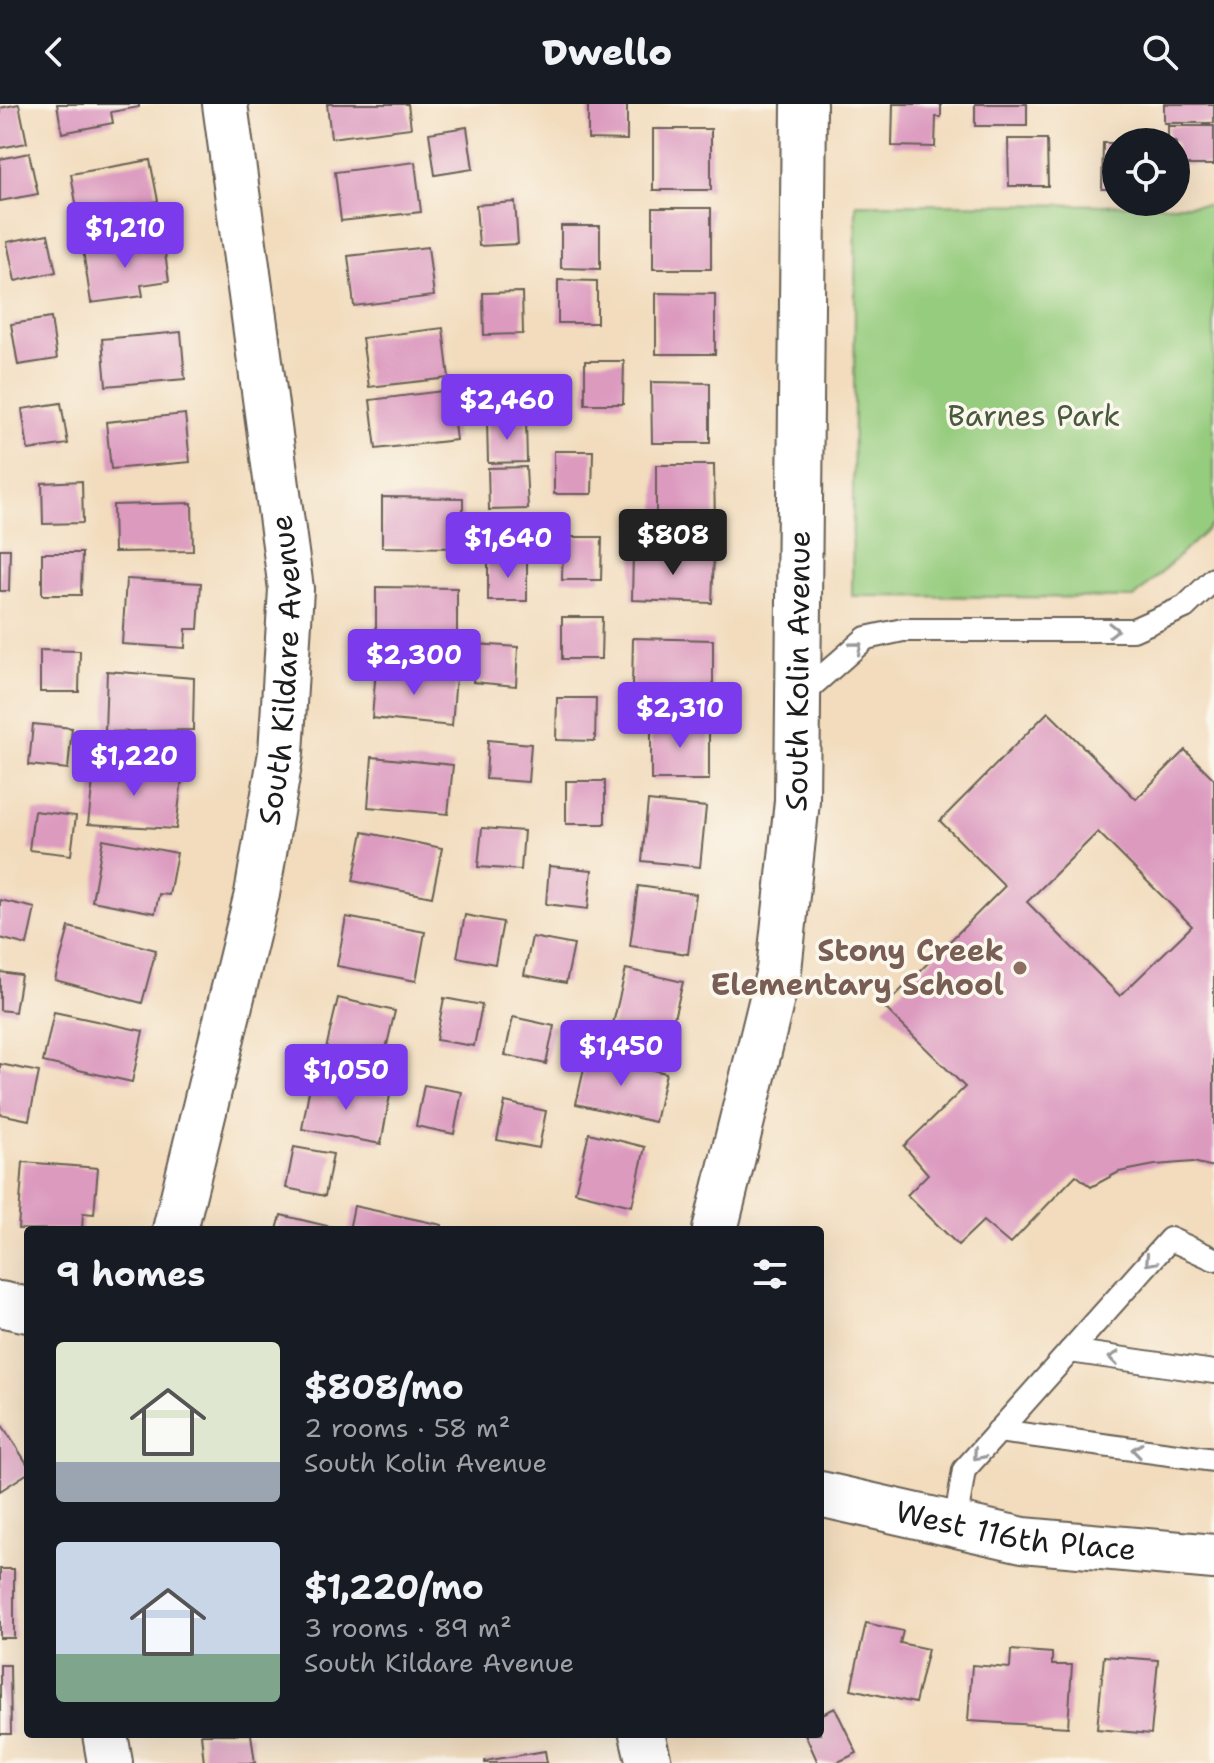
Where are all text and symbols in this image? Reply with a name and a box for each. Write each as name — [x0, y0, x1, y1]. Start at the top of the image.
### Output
text: Dwello — [542, 28, 672, 77]
icon: back — [32, 30, 76, 74]
icon: search — [1138, 30, 1182, 74]
map controls — [1102, 128, 1190, 216]
button: locate — [1102, 128, 1190, 216]
pin: $1,210 — [60, 202, 190, 270]
text: $1,210 — [85, 210, 165, 245]
pin: $2,460 — [442, 374, 572, 442]
text: $2,460 — [459, 382, 555, 417]
park label: Barnes Park — [947, 395, 1121, 436]
pin: $808 — [626, 509, 720, 577]
street label: South Kildare Avenue — [248, 512, 311, 828]
pin: $1,640 — [443, 512, 573, 580]
text: $808 — [637, 517, 709, 552]
text: $1,640 — [464, 520, 552, 555]
street label: South Kolin Avenue — [775, 530, 820, 813]
one-way arrow — [1107, 621, 1120, 639]
pin: $2,300 — [349, 629, 479, 697]
text: $2,300 — [366, 637, 462, 672]
one-way arrow — [847, 642, 862, 656]
pin: $2,310 — [615, 682, 745, 750]
text: $2,310 — [636, 690, 724, 725]
pin: $1,220 — [69, 730, 199, 798]
text: $1,220 — [90, 738, 178, 773]
place label: Stony Creek Elementary School — [711, 930, 1004, 1005]
marker: Stony Creek Elementary School — [1011, 959, 1029, 977]
pin: $1,450 — [556, 1020, 686, 1088]
text: $1,450 — [578, 1028, 664, 1063]
pin: $1,050 — [281, 1044, 411, 1112]
text: $1,050 — [303, 1052, 389, 1087]
text: 9 homes — [56, 1251, 205, 1297]
one-way arrow — [1146, 1251, 1160, 1266]
icon: filters — [748, 1252, 792, 1296]
one-way arrow — [1107, 1350, 1121, 1367]
text: $808/mo — [304, 1364, 464, 1410]
icon: home — [120, 1374, 216, 1470]
text: 2 rooms · 58 m² — [304, 1410, 510, 1445]
one-way arrow — [1130, 1442, 1144, 1459]
text: South Kolin Avenue — [304, 1445, 547, 1480]
one-way arrow — [973, 1446, 987, 1461]
street label: West 116th Place — [892, 1491, 1138, 1570]
text: $1,220/mo — [304, 1564, 484, 1610]
icon: home — [120, 1574, 216, 1670]
text: 3 rooms · 89 m² — [304, 1610, 512, 1645]
text: South Kildare Avenue — [304, 1645, 574, 1680]

